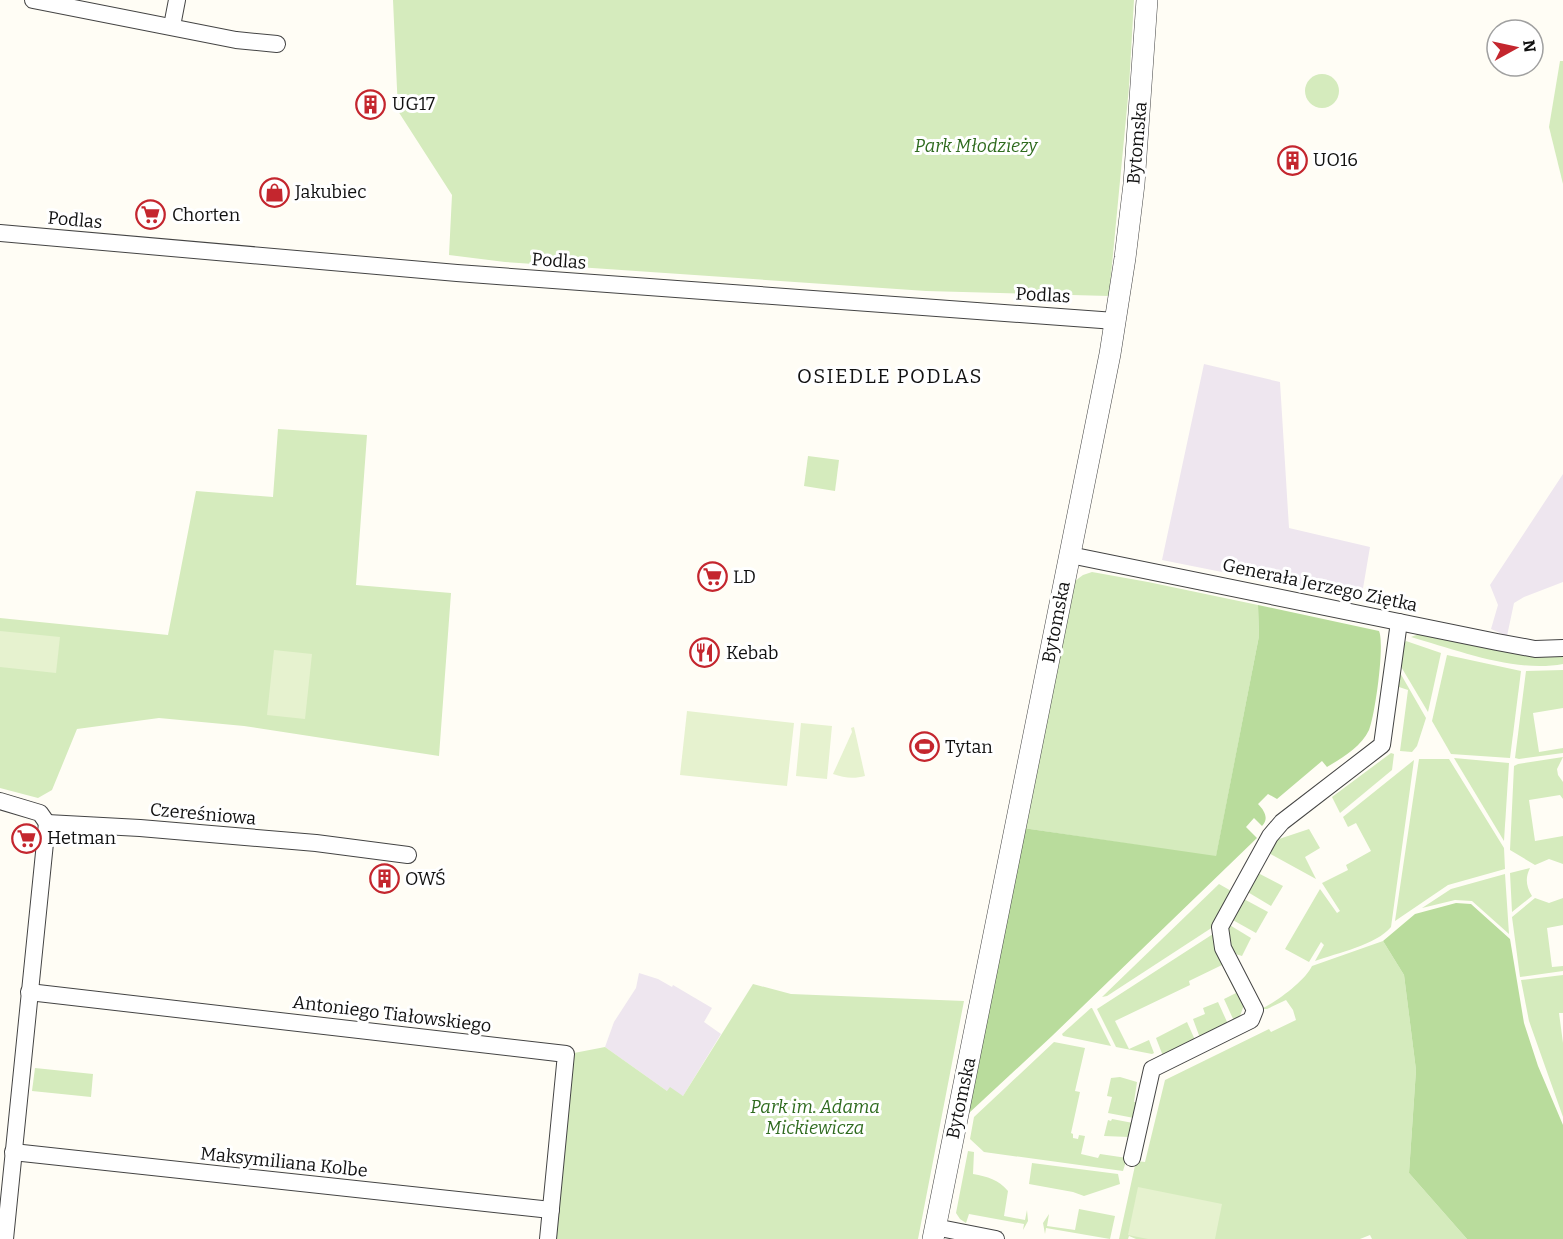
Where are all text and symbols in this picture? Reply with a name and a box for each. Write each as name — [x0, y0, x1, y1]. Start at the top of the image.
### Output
north arrow — [1485, 18, 1545, 78]
text: N — [1519, 39, 1540, 53]
building icon: UG17 — [355, 88, 387, 120]
place label: UG17 — [392, 93, 435, 115]
street label: Bytomska — [1122, 101, 1152, 185]
park label: Park Młodzieży — [915, 135, 1038, 157]
building icon: UO16 — [1276, 144, 1308, 176]
place label: UO16 — [1313, 149, 1358, 171]
shop icon: Jakubiec — [258, 176, 290, 208]
place label: Jakubiec — [294, 181, 366, 203]
supermarket icon: Chorten — [135, 199, 167, 231]
place label: Chorten — [172, 204, 241, 226]
street label: Podlas — [47, 207, 103, 233]
street label: Podlas — [531, 248, 587, 274]
street label: Podlas — [1015, 283, 1071, 307]
district label: OSIEDLE PODLAS — [797, 364, 983, 388]
street label: Generała Jerzego Ziętka — [1220, 554, 1420, 616]
supermarket icon: LD — [696, 561, 728, 593]
place label: LD — [733, 566, 756, 588]
street label: Bytomska — [1037, 579, 1075, 665]
restaurant icon: Kebab — [689, 637, 721, 669]
place label: Kebab — [726, 642, 779, 664]
sports icon: Tytan — [908, 731, 940, 763]
place label: Tytan — [945, 736, 993, 758]
street label: Czereśniowa — [149, 798, 257, 830]
supermarket icon: Hetman — [10, 822, 42, 854]
place label: Hetman — [47, 827, 116, 849]
building icon: OWŚ — [368, 863, 400, 895]
place label: OWŚ — [405, 868, 446, 890]
street label: Antoniego Tiałowskiego — [292, 991, 492, 1037]
street label: Bytomska — [942, 1055, 980, 1141]
park label: Park im. Adama Mickiewicza — [750, 1096, 880, 1139]
street label: Maksymiliana Kolbe — [199, 1142, 369, 1182]

